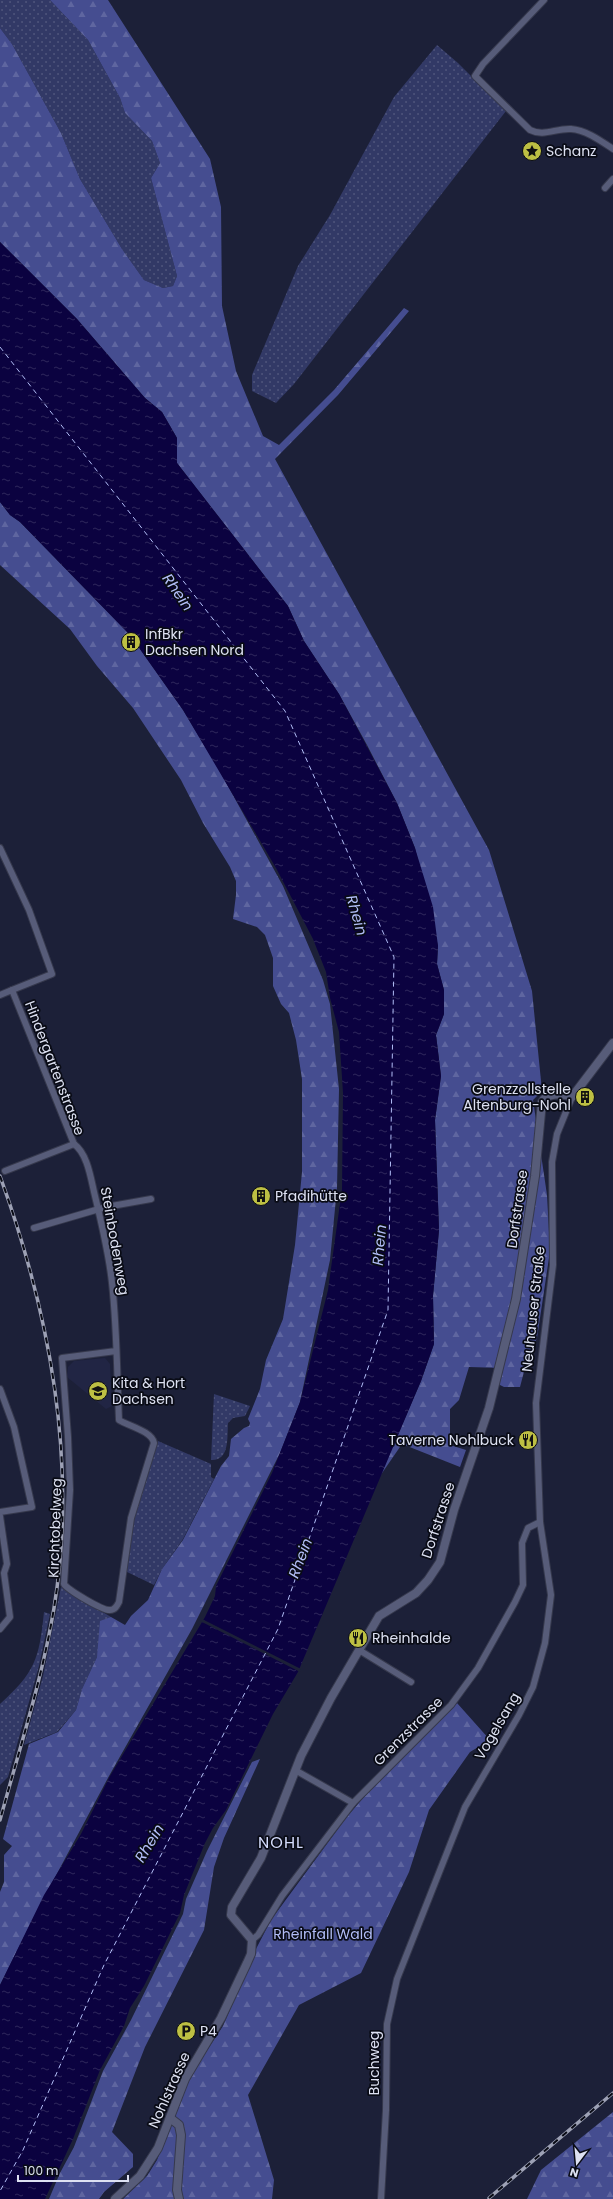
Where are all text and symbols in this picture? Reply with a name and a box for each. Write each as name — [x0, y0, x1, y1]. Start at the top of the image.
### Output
place icon: Schanz — [521, 140, 543, 162]
place label: Schanz — [546, 141, 596, 161]
water label: Rhein — [158, 569, 198, 615]
place label: InfBkr Dachsen Nord — [145, 624, 244, 660]
building icon: InfBkr Dachsen Nord — [120, 631, 142, 653]
water label: Rhein — [341, 892, 373, 938]
street label: Hindergartenstrasse — [20, 998, 90, 1139]
place label: Grenzzollstelle Altenburg-Nohl — [463, 1079, 571, 1115]
building icon: Grenzzollstelle Altenburg-Nohl — [574, 1086, 596, 1108]
street label: Dorfstrasse — [502, 1168, 532, 1250]
street label: Steinbodenweg — [96, 1185, 134, 1297]
building icon: Pfadihütte — [250, 1185, 272, 1207]
place label: Pfadihütte — [275, 1186, 347, 1206]
water label: Rhein — [367, 1224, 391, 1266]
street label: Neuhauser Straße — [516, 1245, 550, 1373]
place label: Kita & Hort Dachsen — [112, 1373, 185, 1409]
school or university icon: Kita & Hort Dachsen — [87, 1380, 109, 1402]
restaurant icon: Taverne Nohlbuck — [517, 1429, 539, 1451]
place label: Taverne Nohlbuck — [388, 1430, 515, 1450]
street label: Kirchtobelweg — [43, 1478, 67, 1578]
street label: Dorfstrasse — [416, 1479, 460, 1561]
water label: Rhein — [283, 1535, 317, 1581]
restaurant icon: Rheinhalde — [347, 1627, 369, 1649]
place label: Rheinhalde — [372, 1628, 451, 1648]
street label: Vogelsang — [470, 1688, 524, 1764]
street label: Grenzstrasse — [369, 1692, 447, 1770]
water label: Rhein — [129, 1820, 169, 1866]
district label: NOHL — [258, 1831, 304, 1854]
park label: Rheinfall Wald — [273, 1924, 373, 1944]
parking icon: P4 — [175, 2020, 197, 2042]
place label: P4 — [200, 2021, 217, 2041]
street label: Buchweg — [364, 2031, 384, 2095]
street label: Nohlstrasse — [143, 2048, 195, 2131]
north arrow — [557, 2143, 597, 2183]
scale bar — [18, 2157, 128, 2183]
text: 100 m — [24, 2162, 58, 2179]
text: N — [568, 2164, 580, 2181]

